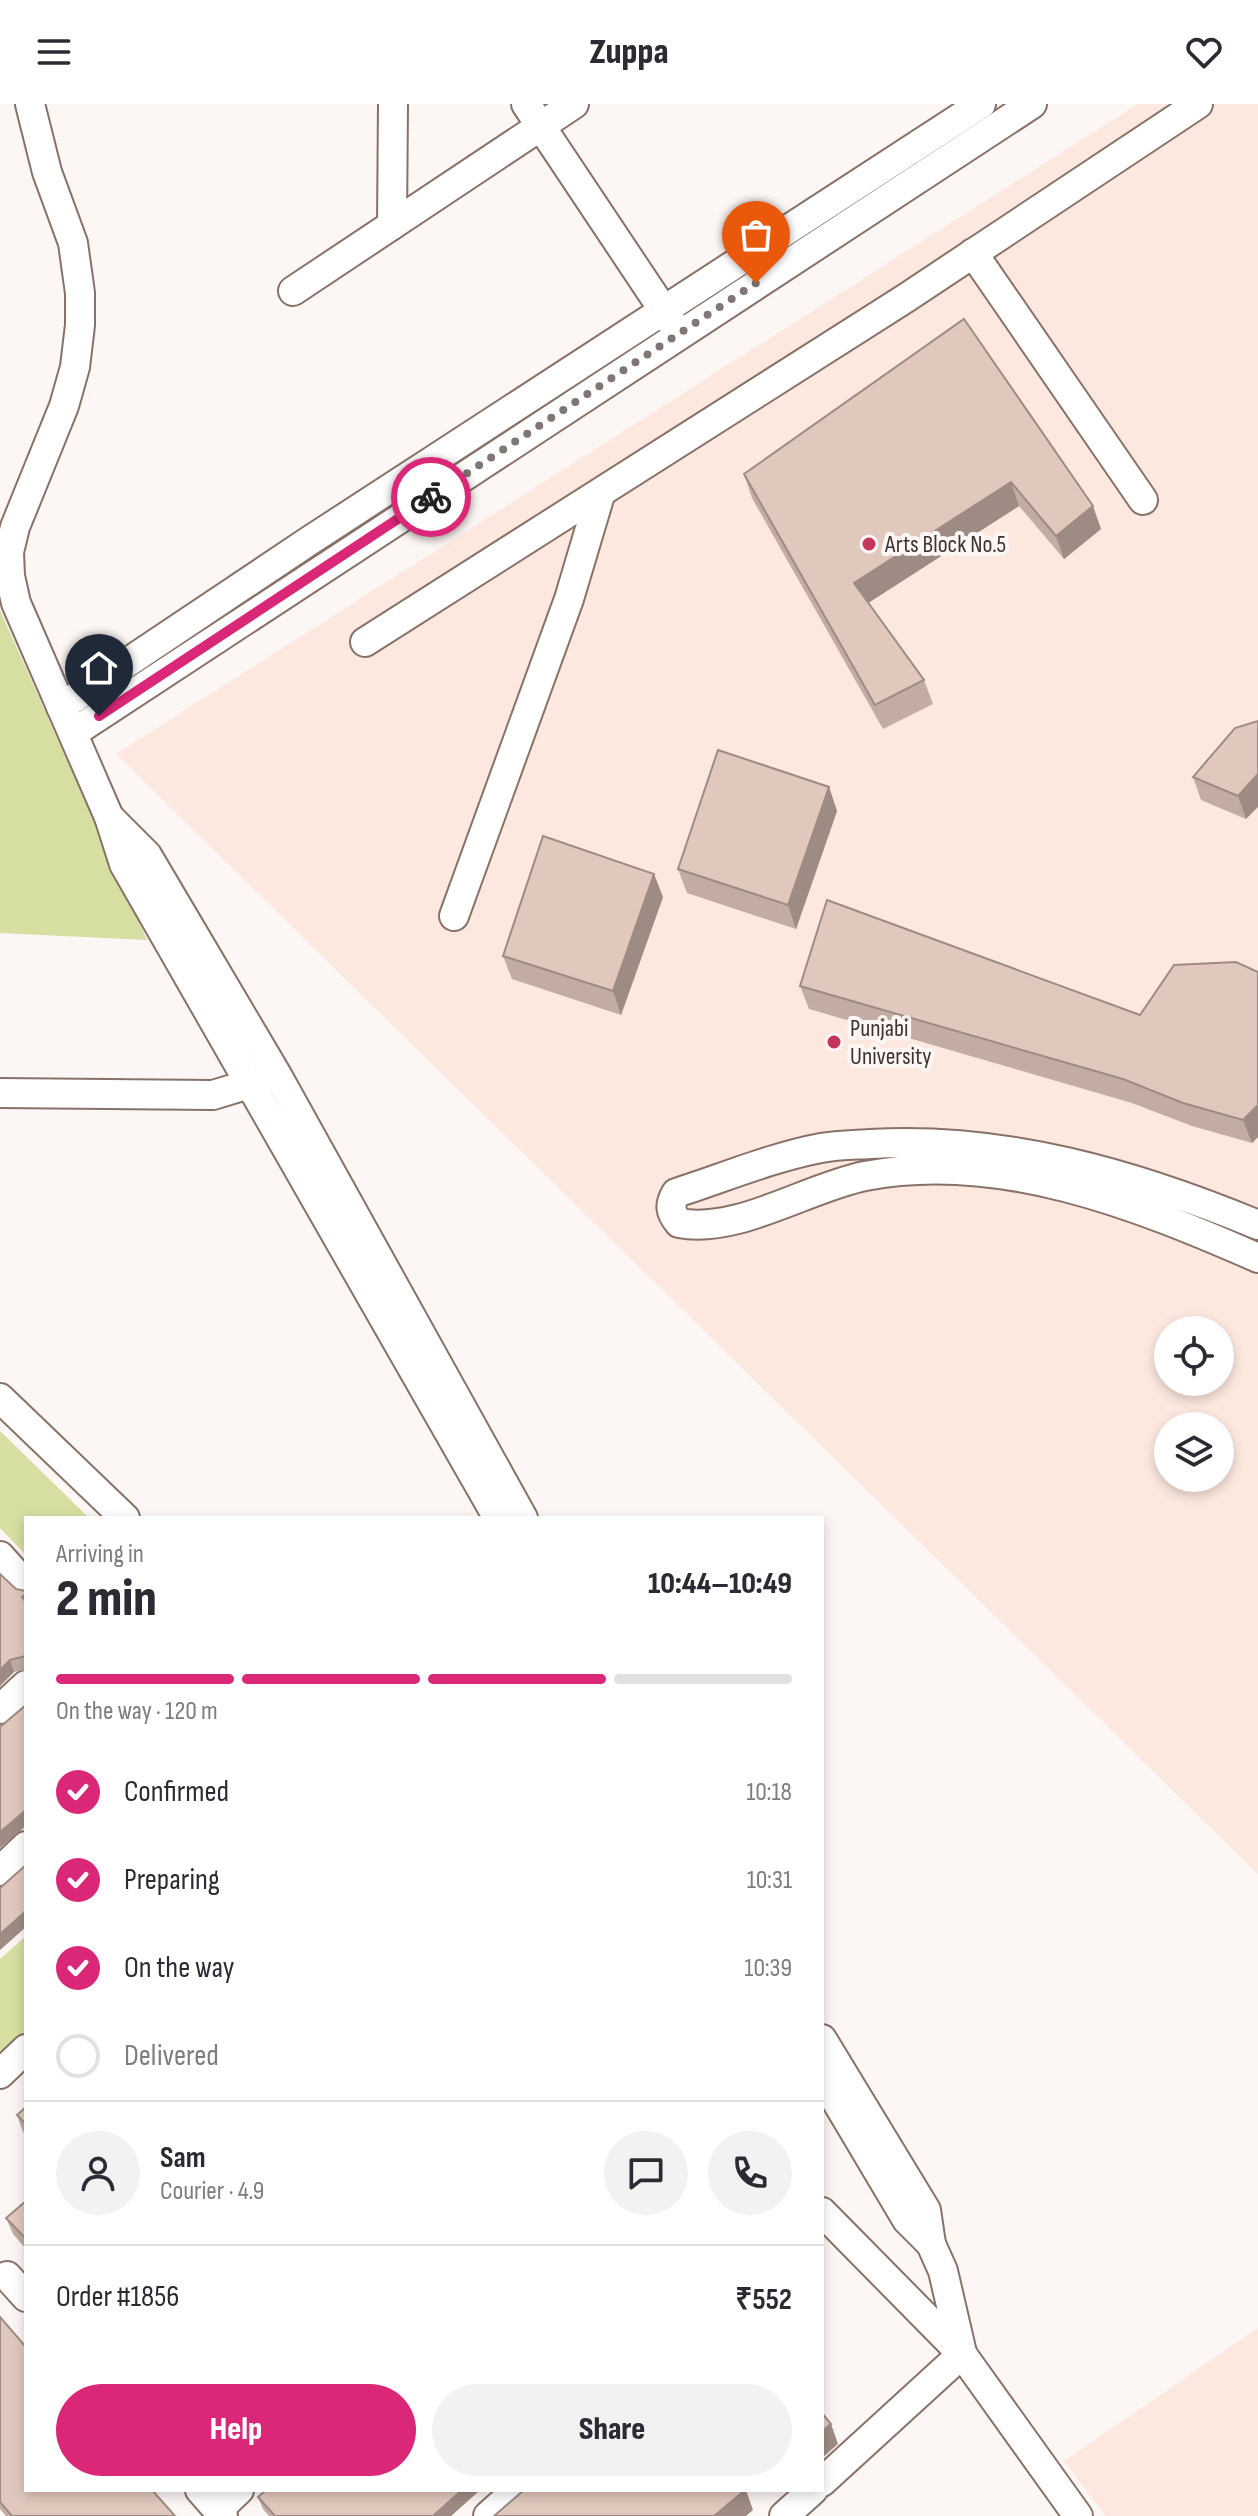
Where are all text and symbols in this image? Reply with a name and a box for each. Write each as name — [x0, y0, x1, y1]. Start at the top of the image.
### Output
icon: menu — [32, 30, 76, 74]
icon: heart — [1182, 30, 1226, 74]
text: Zuppa — [589, 31, 669, 74]
pin — [722, 201, 790, 283]
icon: bag — [734, 213, 778, 257]
courier — [391, 457, 471, 537]
icon: bike — [409, 475, 453, 519]
place label: Arts Block No.5 — [884, 530, 1006, 559]
marker: Arts Block No.5 — [860, 535, 878, 553]
pin — [65, 634, 133, 716]
icon: home — [77, 646, 121, 690]
place label: Punjabi University — [850, 1014, 932, 1071]
marker: Punjabi University — [825, 1033, 843, 1051]
map controls — [1154, 1316, 1234, 1492]
button: locate — [1154, 1316, 1234, 1396]
button: layers — [1154, 1412, 1234, 1492]
text: Arriving in — [56, 1539, 144, 1570]
text: 10:44–10:49 — [648, 1566, 792, 1602]
text: 2 min — [56, 1568, 157, 1631]
text: On the way · 120 m — [56, 1696, 218, 1727]
icon: check — [56, 1770, 100, 1814]
text: Confirmed — [124, 1774, 229, 1810]
text: 10:18 — [746, 1777, 792, 1808]
icon: check — [56, 1858, 100, 1902]
text: Preparing — [124, 1862, 220, 1898]
text: 10:31 — [747, 1865, 792, 1896]
icon: check — [56, 1946, 100, 1990]
text: On the way — [124, 1950, 234, 1986]
text: 10:39 — [744, 1953, 792, 1984]
text: Delivered — [124, 2038, 219, 2074]
button: person — [56, 2131, 140, 2215]
button: chat — [604, 2131, 688, 2215]
button: phone — [708, 2131, 792, 2215]
text: Sam — [160, 2140, 206, 2176]
text: Courier · 4.9 — [160, 2176, 264, 2207]
text: Order #1856 — [56, 2279, 179, 2315]
text: ₹552 — [735, 2282, 792, 2318]
button: Help — [56, 2384, 416, 2476]
button: Share — [432, 2384, 792, 2476]

